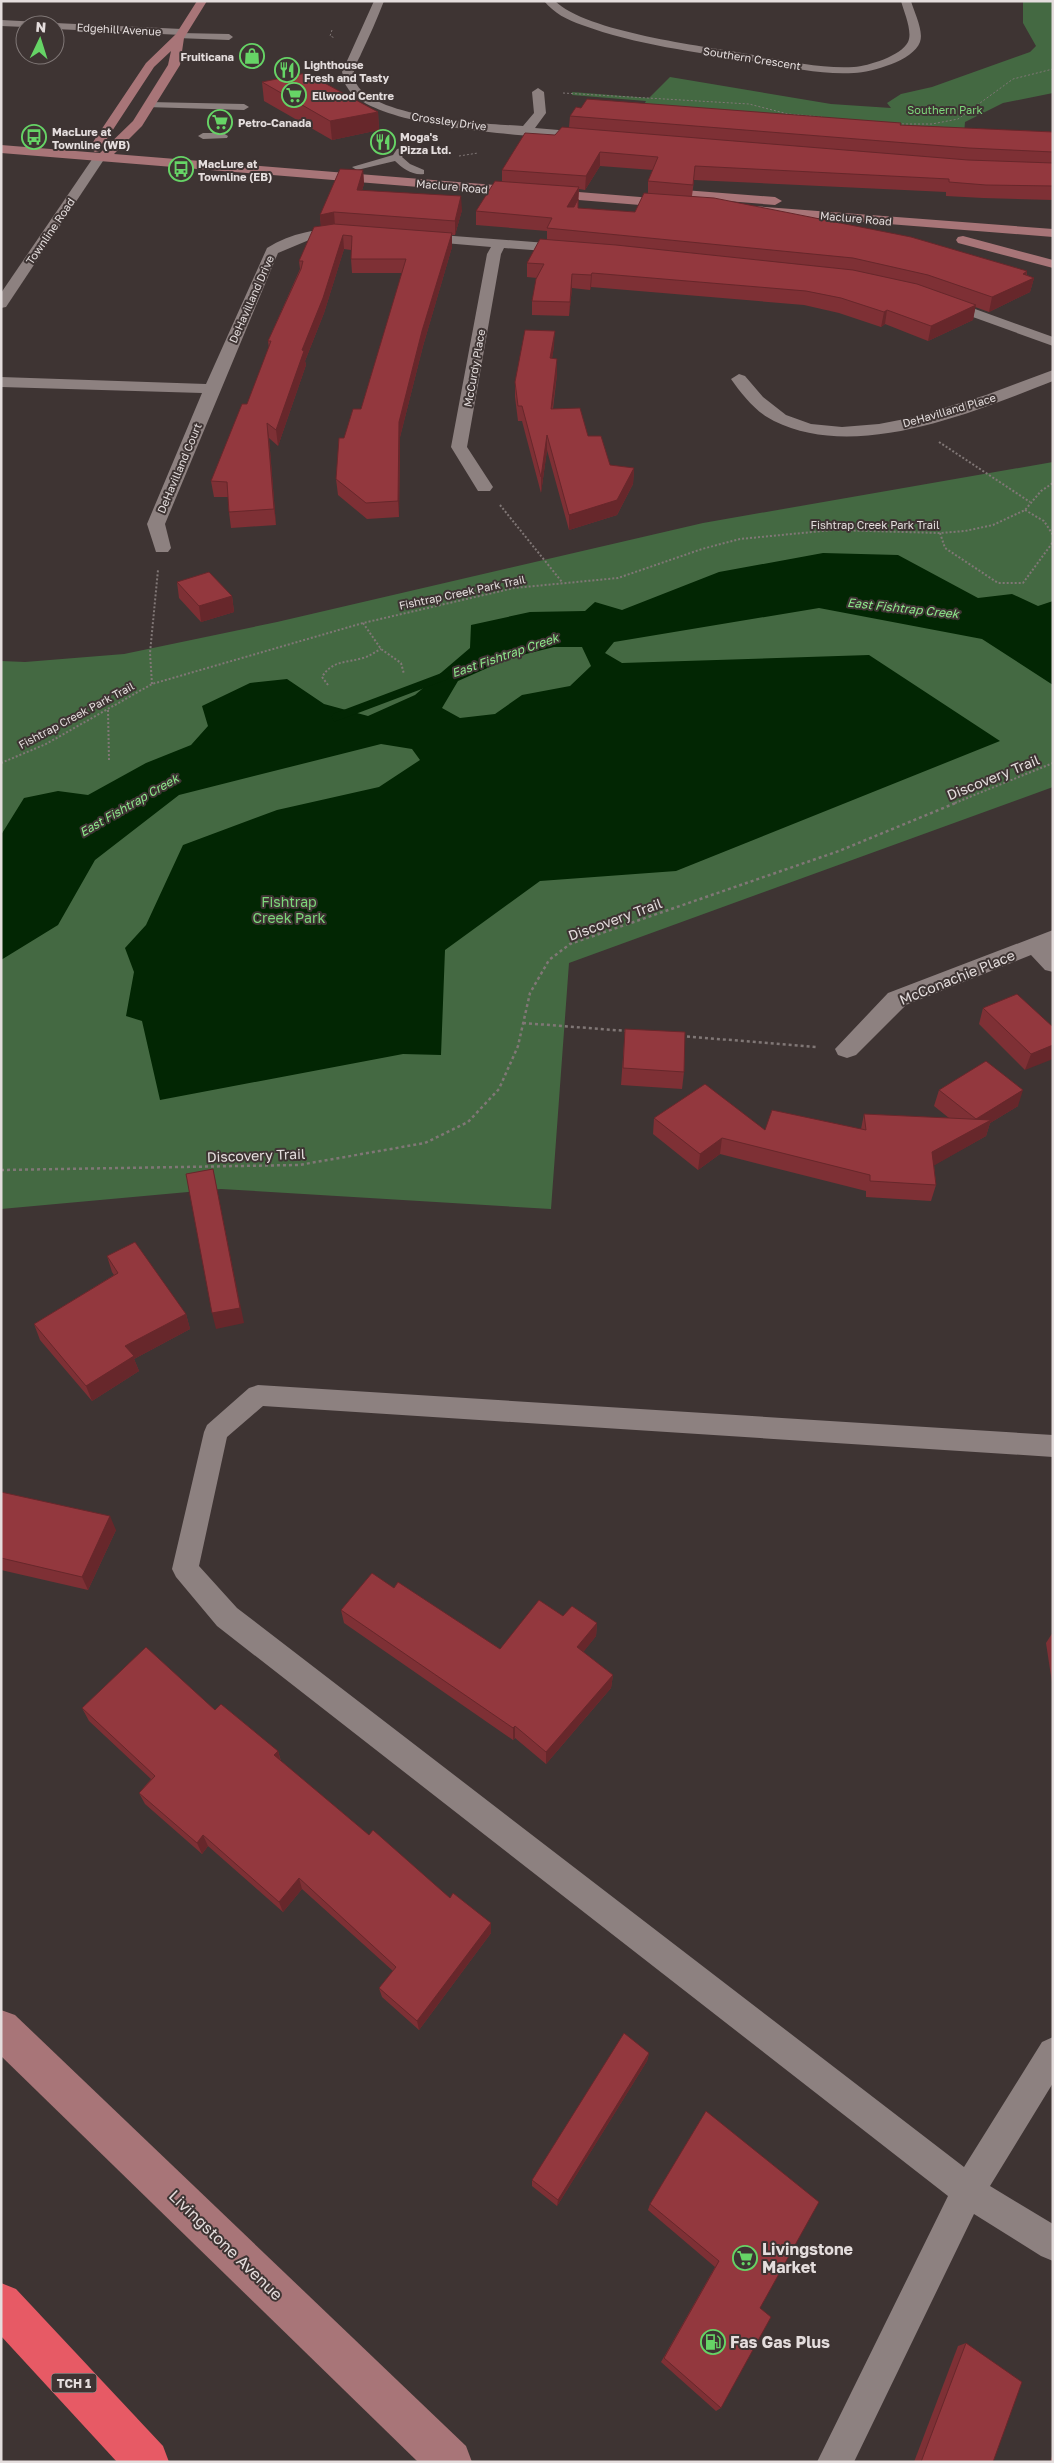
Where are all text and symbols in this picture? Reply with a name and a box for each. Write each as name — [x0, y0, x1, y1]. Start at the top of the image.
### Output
north arrow — [15, 15, 65, 65]
text: N — [35, 18, 47, 35]
street label: Edgehill Avenue — [76, 20, 162, 38]
shop icon: Fruiticana — [239, 43, 265, 69]
street label: Southern Crescent — [702, 44, 802, 72]
place label: Fruiticana — [180, 50, 234, 63]
restaurant icon: Lighthouse Fresh and Tasty — [274, 57, 300, 83]
place label: Lighthouse Fresh and Tasty — [304, 58, 390, 84]
supermarket icon: Ellwood Centre — [281, 82, 307, 108]
place label: Ellwood Centre — [312, 89, 394, 102]
park label: Southern Park — [907, 103, 983, 116]
supermarket icon: Petro-Canada — [207, 109, 233, 135]
street label: Crossley Drive — [411, 109, 487, 133]
place label: Petro-Canada — [238, 116, 311, 129]
bus stop icon: MacLure at Townline (WB) — [21, 124, 47, 150]
place label: MacLure at Townline (WB) — [52, 125, 130, 151]
restaurant icon: Moga's Pizza Ltd. — [370, 129, 396, 155]
place label: Moga's Pizza Ltd. — [400, 130, 451, 156]
bus stop icon: MacLure at Townline (EB) — [168, 156, 194, 182]
place label: MacLure at Townline (EB) — [198, 157, 272, 183]
street label: Maclure Road — [416, 176, 488, 196]
street label: Townline Road — [23, 195, 77, 267]
street label: Maclure Road — [820, 208, 892, 228]
street label: DeHavilland Drive — [226, 253, 276, 345]
street label: McCurdy Place — [461, 328, 487, 408]
street label: DeHavilland Place — [901, 390, 997, 430]
street label: DeHavilland Court — [154, 421, 204, 515]
street label: Fishtrap Creek Park Trail — [811, 518, 940, 531]
street label: Fishtrap Creek Park Trail — [398, 572, 527, 612]
water label: East Fishtrap Creek — [846, 595, 961, 621]
water label: East Fishtrap Creek — [450, 629, 562, 680]
street label: Fishtrap Creek Park Trail — [16, 679, 136, 751]
street label: Discovery Trail — [944, 751, 1042, 803]
water label: East Fishtrap Creek — [77, 770, 182, 840]
park label: Fishtrap Creek Park — [253, 893, 325, 926]
street label: Discovery Trail — [566, 894, 664, 944]
street label: McConachie Place — [897, 946, 1017, 1008]
street label: Discovery Trail — [206, 1145, 306, 1165]
street label: Livingstone Avenue — [165, 2186, 287, 2304]
place label: Livingstone Market — [762, 2239, 853, 2277]
supermarket icon: Livingstone Market — [732, 2245, 758, 2271]
fuel station icon: Fas Gas Plus — [700, 2329, 726, 2355]
place label: Fas Gas Plus — [730, 2332, 830, 2352]
road number: TCH 1 — [52, 2374, 96, 2392]

